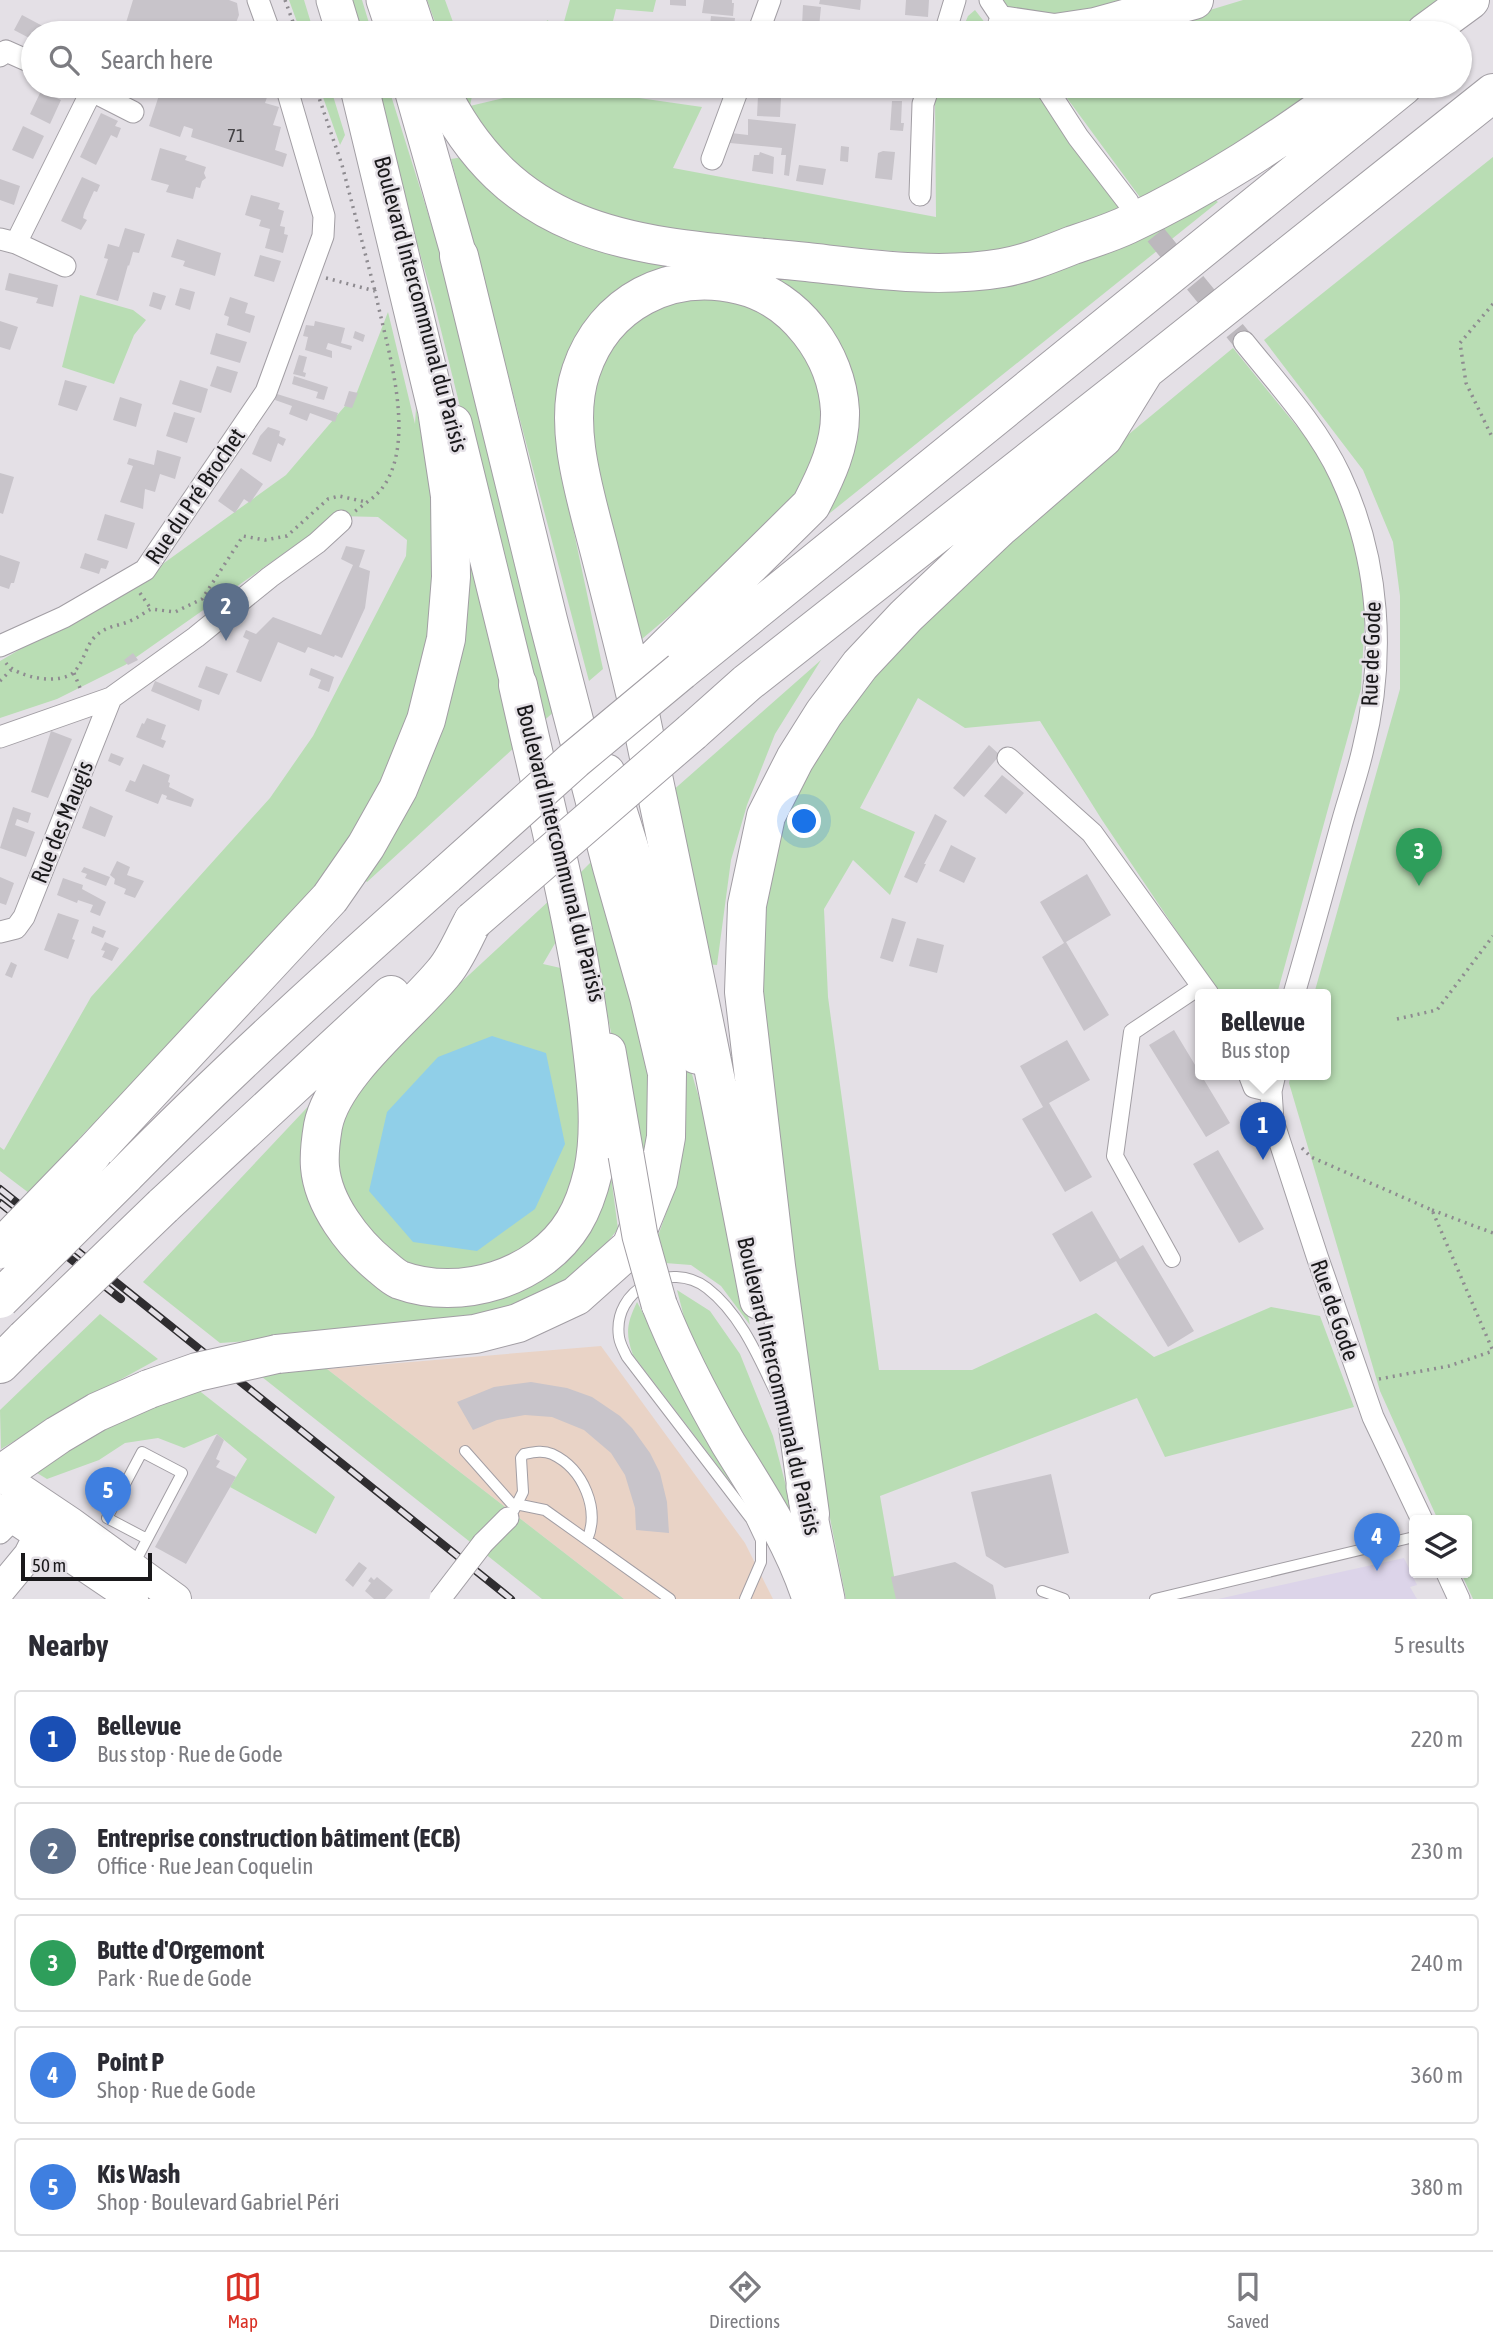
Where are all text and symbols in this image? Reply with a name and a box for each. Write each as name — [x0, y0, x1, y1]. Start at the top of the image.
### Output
search box — [21, 21, 1472, 98]
icon: search — [45, 41, 83, 79]
text: Search here — [101, 45, 213, 75]
house number: 71 — [227, 124, 245, 146]
street label: Boulevard Intercommunal du Parisis — [369, 153, 473, 455]
street label: Rue du Pré Brochet — [140, 423, 250, 569]
pin: 2 — [203, 583, 249, 641]
street label: Rue de Gode — [1356, 601, 1386, 707]
street label: Boulevard Intercommunal du Parisis — [511, 702, 611, 1004]
street label: Rue des Maugis — [26, 757, 98, 887]
your location — [787, 804, 821, 838]
pin: 3 — [1396, 828, 1442, 886]
popup — [1195, 989, 1331, 1080]
text: Bellevue — [1221, 1007, 1305, 1037]
text: Bus stop — [1221, 1037, 1290, 1063]
pin: 1 — [1240, 1102, 1286, 1160]
street label: Boulevard Intercommunal du Parisis — [732, 1234, 826, 1538]
street label: Rue de Gode — [1306, 1256, 1364, 1364]
pin: 5 — [85, 1467, 131, 1525]
pin: 4 — [1354, 1513, 1400, 1571]
map controls — [1409, 1515, 1472, 1578]
button: layers — [1409, 1515, 1472, 1578]
scale bar — [21, 1550, 152, 1582]
text: 50 m — [32, 1554, 66, 1576]
text: Nearby — [28, 1628, 108, 1662]
text: 5 results — [1394, 1632, 1465, 1658]
text: Bellevue — [97, 1711, 181, 1741]
text: 1 — [48, 1726, 58, 1752]
text: 220 m — [1411, 1726, 1463, 1752]
text: Bus stop · Rue de Gode — [97, 1741, 283, 1767]
text: Entreprise construction bâtiment (ECB) — [97, 1823, 461, 1853]
text: 2 — [48, 1838, 58, 1864]
text: 230 m — [1411, 1838, 1463, 1864]
text: Office · Rue Jean Coquelin — [97, 1853, 314, 1879]
text: Butte d'Orgemont — [97, 1935, 264, 1965]
text: 3 — [48, 1950, 58, 1976]
text: 240 m — [1411, 1950, 1463, 1976]
text: Park · Rue de Gode — [97, 1965, 252, 1991]
text: Point P — [97, 2047, 164, 2077]
text: 4 — [48, 2062, 58, 2088]
text: 360 m — [1411, 2062, 1463, 2088]
text: Shop · Rue de Gode — [97, 2077, 256, 2103]
text: Kis Wash — [97, 2159, 180, 2189]
text: 5 — [48, 2174, 58, 2200]
text: 380 m — [1411, 2174, 1463, 2200]
text: Shop · Boulevard Gabriel Péri — [97, 2189, 340, 2215]
tab: Map — [224, 2268, 262, 2332]
tab: Directions — [709, 2268, 780, 2332]
tab: Saved — [1227, 2268, 1269, 2332]

